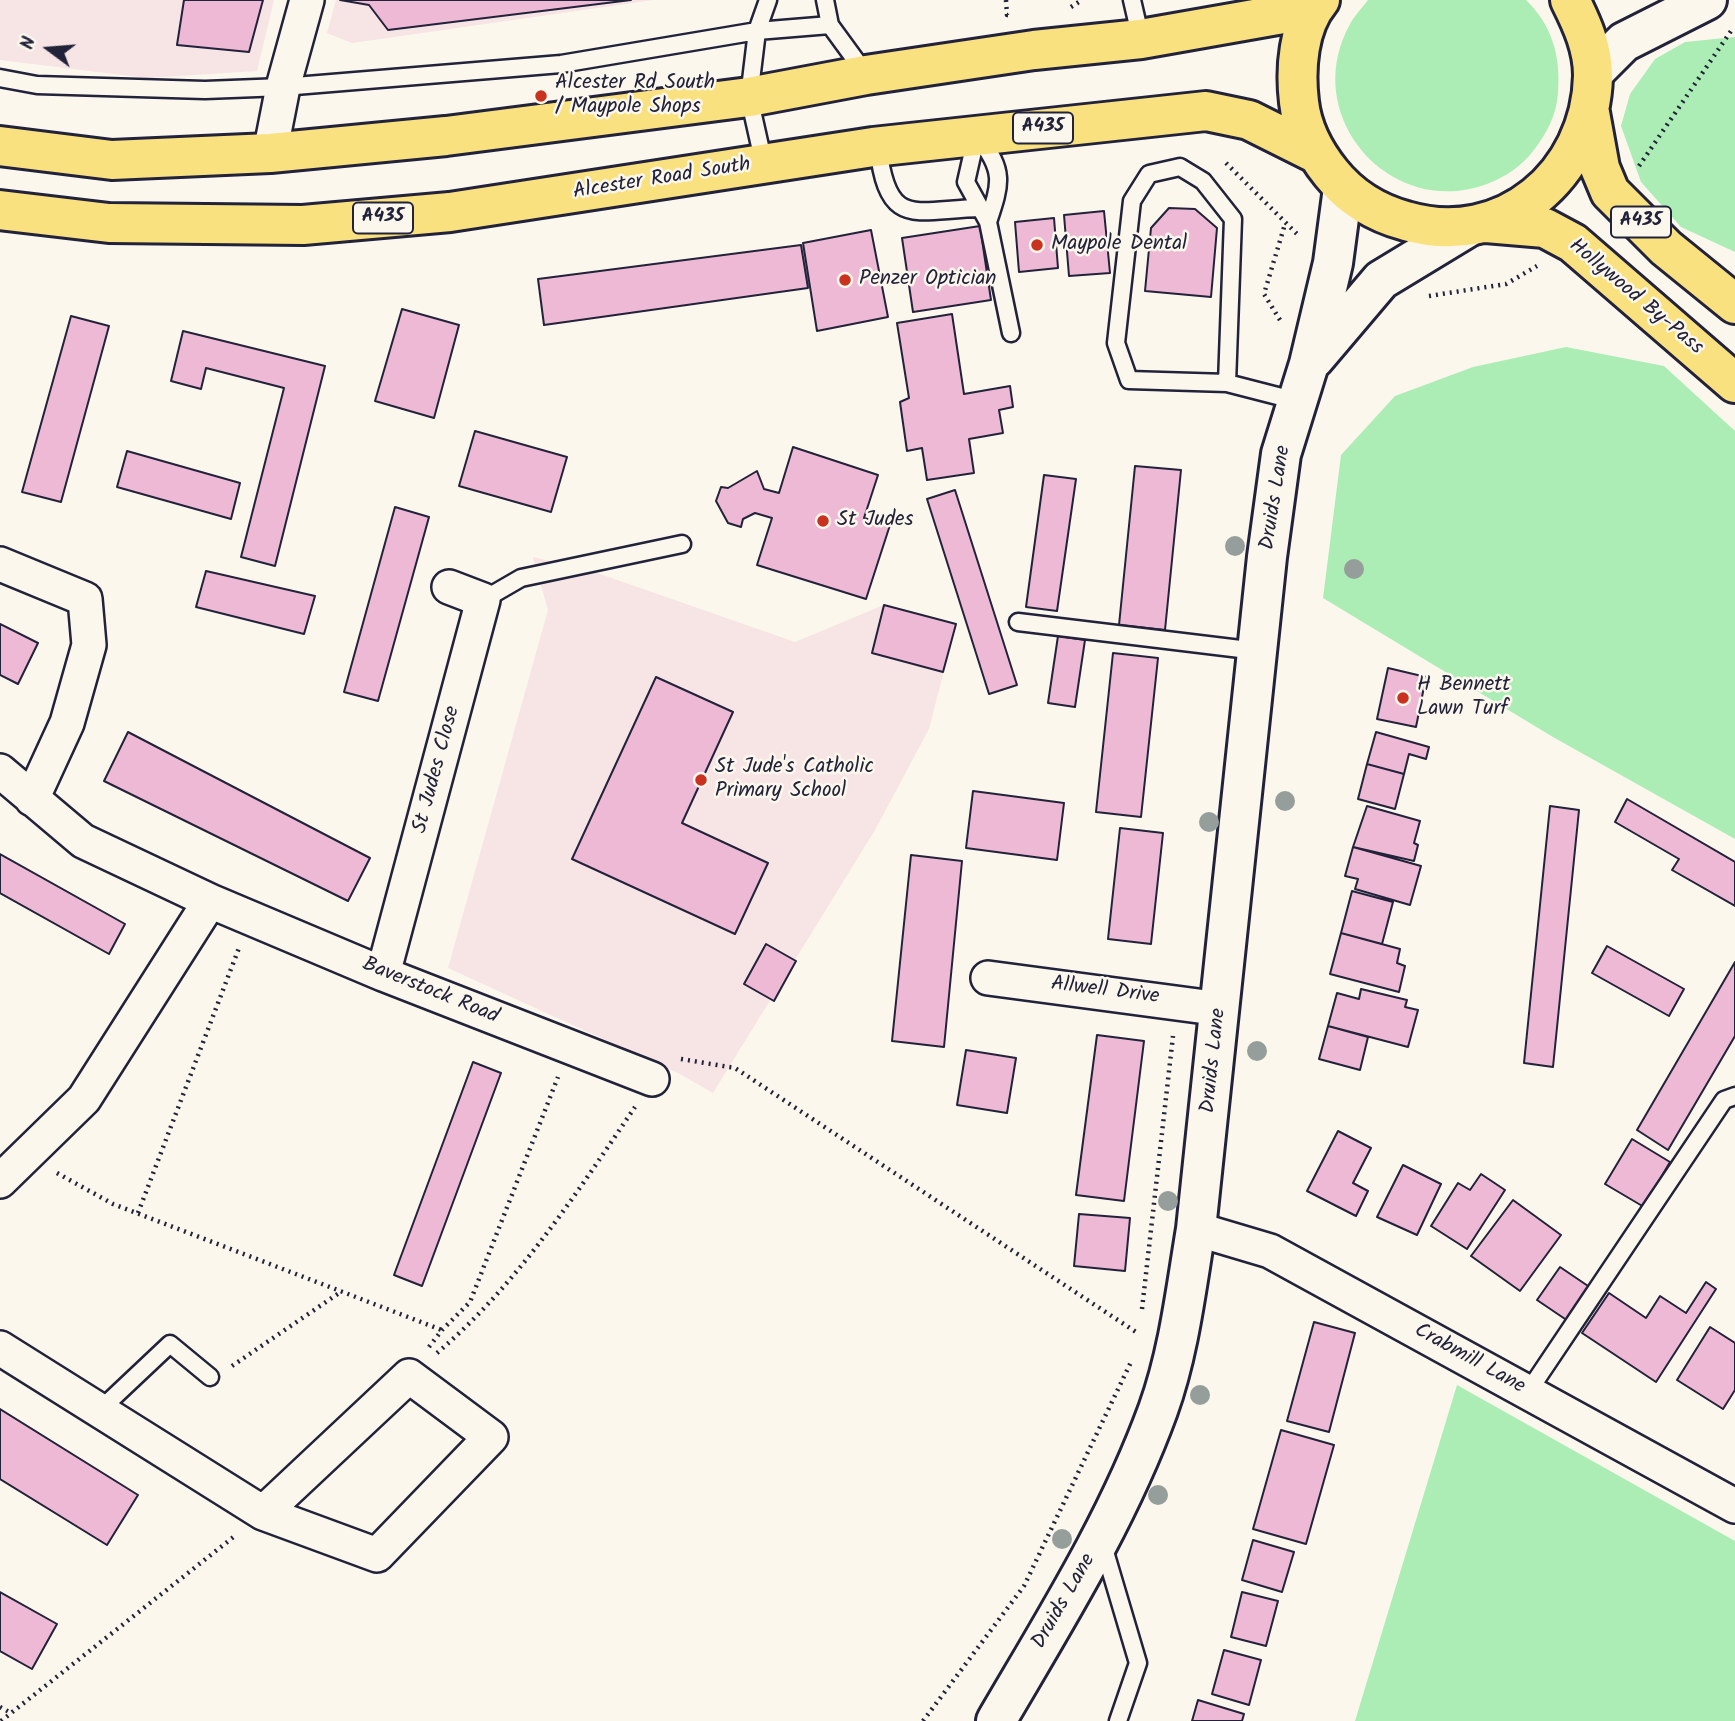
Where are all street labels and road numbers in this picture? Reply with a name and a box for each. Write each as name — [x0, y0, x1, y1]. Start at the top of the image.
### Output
road number: A435 — [1013, 112, 1073, 144]
street label: Alcester Road South — [571, 154, 753, 206]
road number: A435 — [353, 202, 413, 233]
road number: A435 — [1611, 206, 1671, 238]
street label: Hollywood By-Pass — [1563, 234, 1707, 362]
street label: Druids Lane — [1256, 444, 1298, 552]
street label: St Judes Close — [409, 704, 467, 836]
street label: Baverstock Road — [358, 953, 502, 1031]
street label: Allwell Drive — [1049, 973, 1161, 1011]
street label: Druids Lane — [1197, 1007, 1233, 1115]
street label: Crabmill Lane — [1409, 1319, 1529, 1401]
street label: Druids Lane — [1028, 1550, 1102, 1654]

